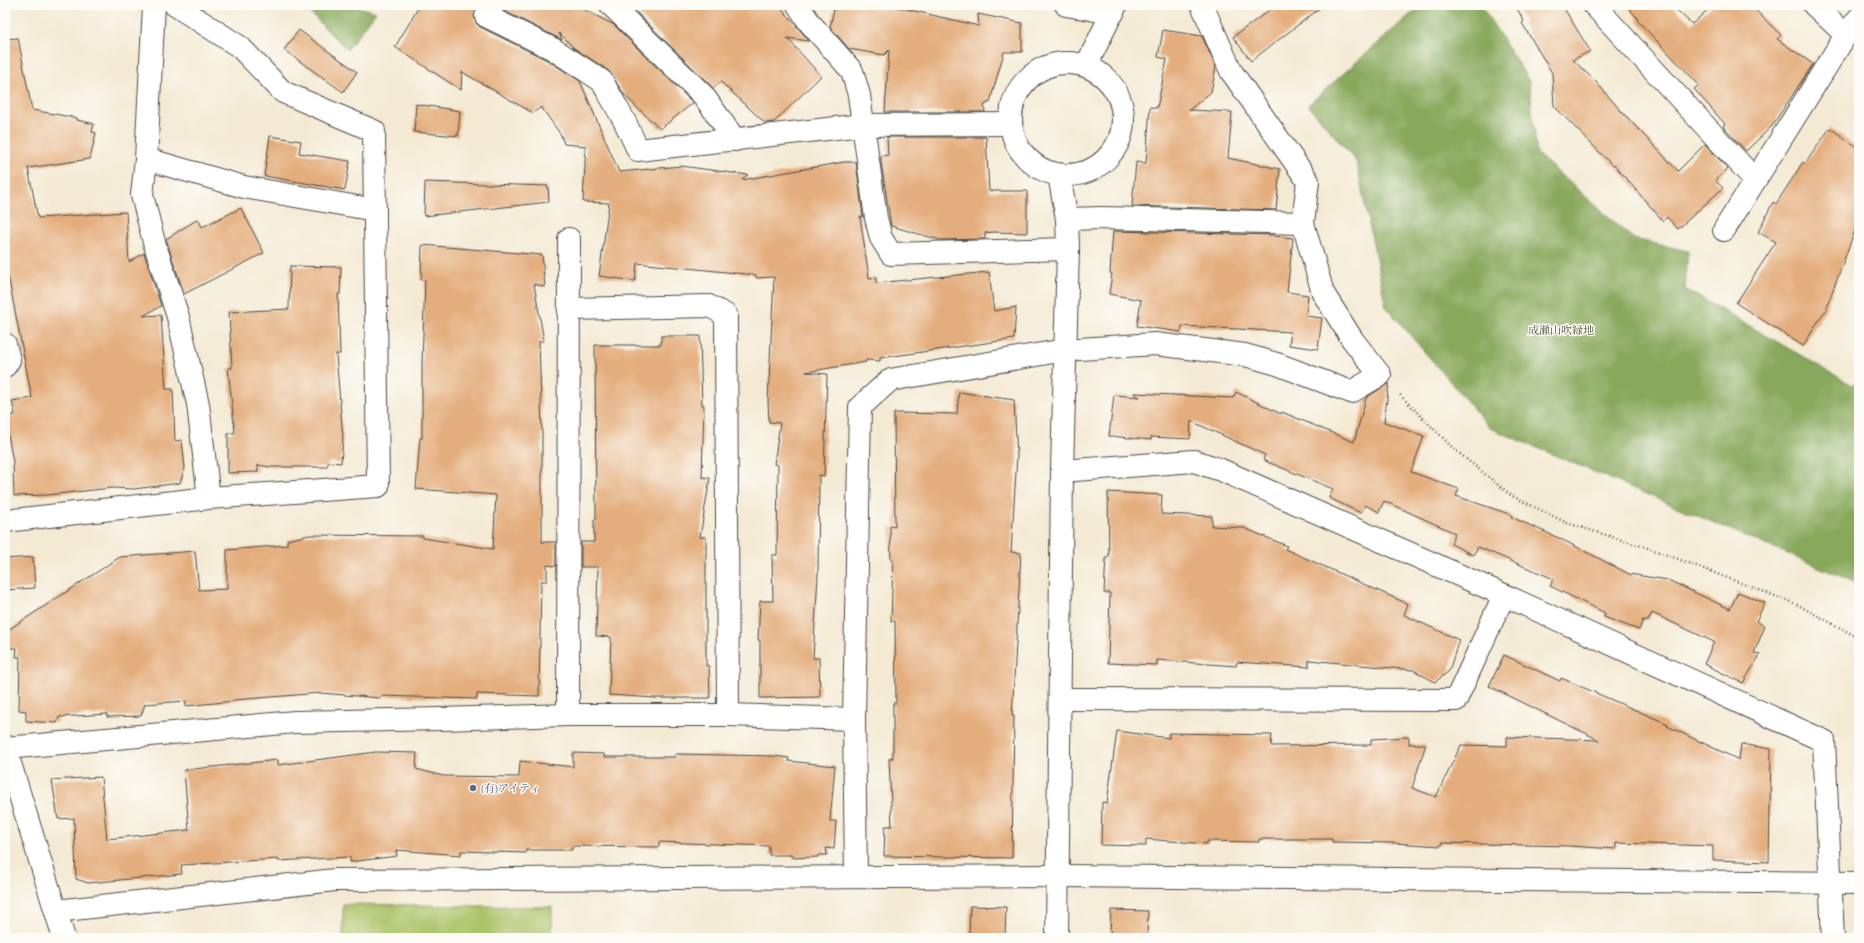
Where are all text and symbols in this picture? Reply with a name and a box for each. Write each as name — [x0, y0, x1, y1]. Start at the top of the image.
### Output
park label: 成瀬山吹緑地 — [1528, 323, 1594, 338]
place label: (有)アイティ — [481, 781, 540, 796]
marker: (有)アイティ — [468, 783, 478, 793]

